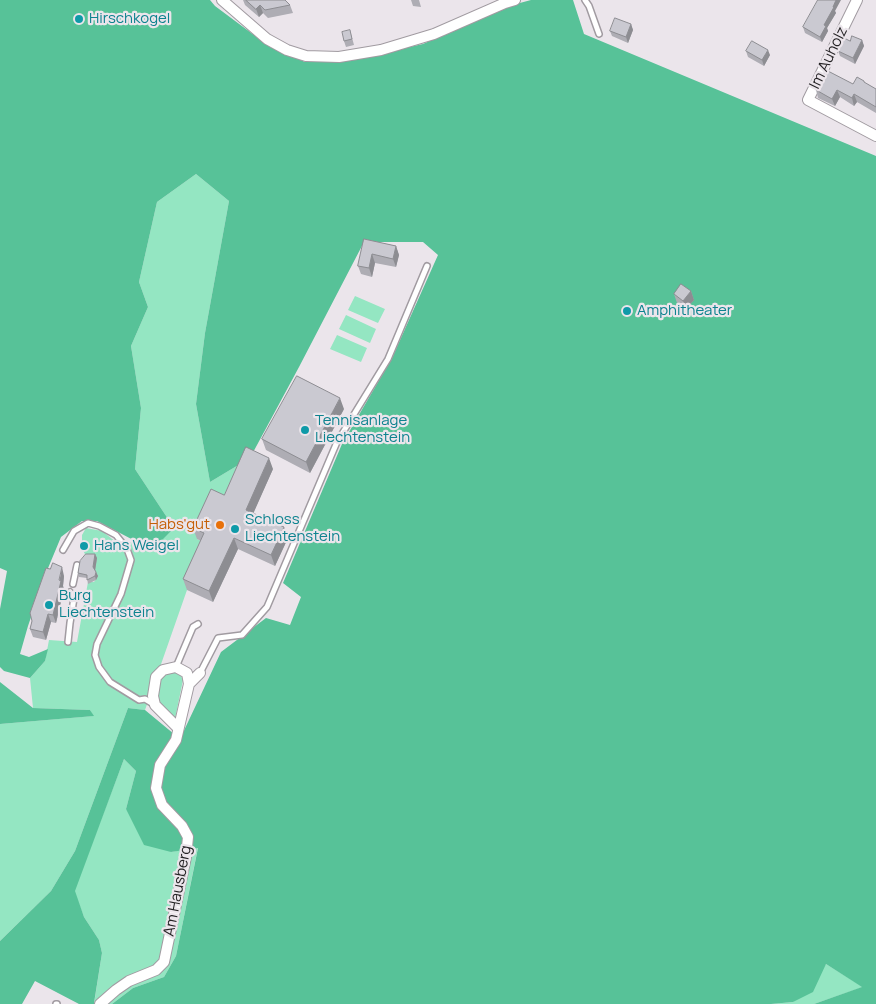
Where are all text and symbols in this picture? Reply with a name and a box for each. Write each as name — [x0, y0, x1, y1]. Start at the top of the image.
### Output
place label: Hirschkogel — [89, 10, 170, 28]
marker: Hirschkogel — [73, 13, 85, 25]
street label: Im Auholz — [806, 24, 852, 92]
place label: Amphitheater — [637, 302, 732, 320]
marker: Amphitheater — [621, 305, 633, 317]
place label: Tennisanlage Liechtenstein — [315, 412, 410, 447]
marker: Tennisanlage Liechtenstein — [299, 424, 311, 436]
place label: Schloss Liechtenstein — [245, 511, 340, 546]
place label: Habs'gut — [148, 516, 210, 534]
marker: Habs'gut — [214, 519, 226, 531]
marker: Schloss Liechtenstein — [229, 523, 241, 535]
place label: Hans Weigel — [94, 537, 179, 555]
marker: Hans Weigel — [78, 540, 90, 552]
place label: Burg Liechtenstein — [59, 587, 154, 622]
marker: Burg Liechtenstein — [43, 599, 55, 611]
street label: Am Hausberg — [160, 844, 196, 938]

